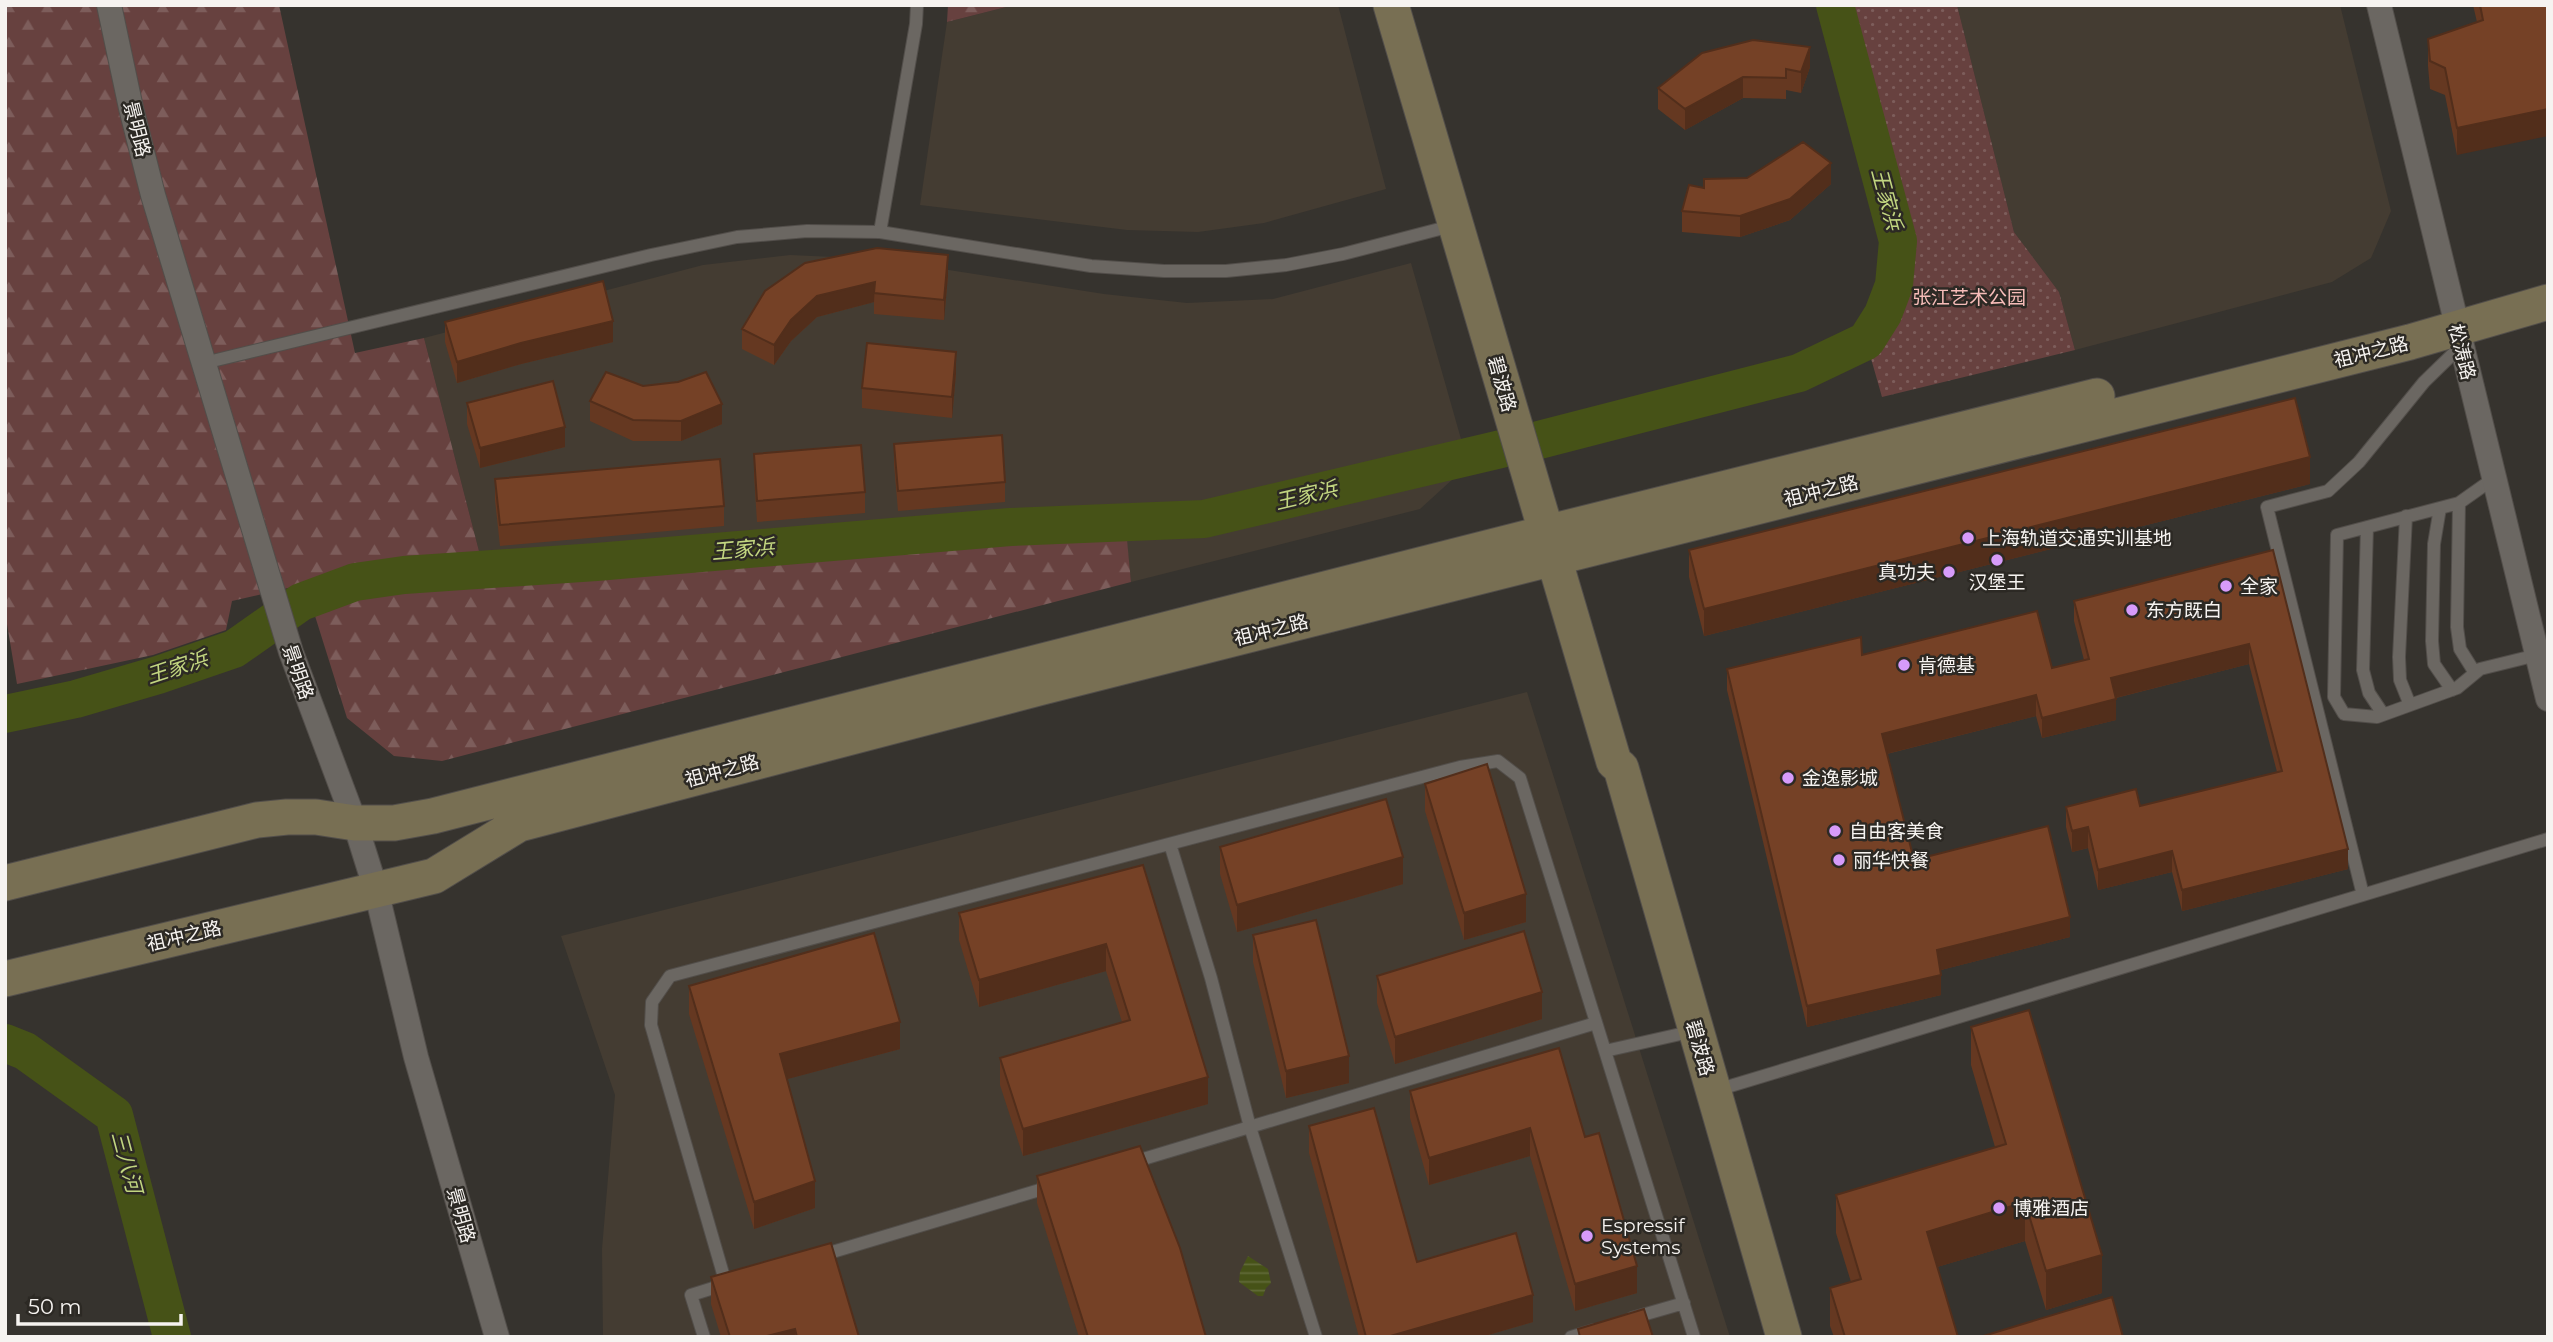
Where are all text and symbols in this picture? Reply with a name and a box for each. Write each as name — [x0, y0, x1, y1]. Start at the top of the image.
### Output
street label: 景明路 — [119, 99, 155, 159]
water label: 王家浜 — [1867, 165, 1908, 235]
park label: 张江艺术公园 — [1912, 286, 2026, 309]
street label: 松涛路 — [2444, 322, 2480, 382]
street label: 祖冲之路 — [2331, 332, 2411, 372]
street label: 碧波路 — [1483, 353, 1521, 415]
street label: 祖冲之路 — [1781, 471, 1861, 511]
water label: 王家浜 — [1272, 475, 1341, 514]
place label: 上海轨道交通实训基地 — [1982, 527, 2172, 550]
marker: 上海轨道交通实训基地 — [1960, 530, 1976, 546]
water label: 王家浜 — [711, 534, 777, 564]
marker: 汉堡王 — [1989, 552, 2005, 568]
place label: 真功夫 — [1878, 561, 1935, 584]
marker: 真功夫 — [1941, 564, 1957, 580]
place label: 汉堡王 — [1968, 571, 2026, 594]
place label: 全家 — [2240, 575, 2278, 598]
marker: 全家 — [2218, 578, 2234, 594]
place label: 东方既白 — [2146, 599, 2222, 622]
marker: 东方既白 — [2124, 602, 2140, 618]
street label: 祖冲之路 — [1231, 610, 1311, 650]
street label: 景明路 — [278, 641, 318, 703]
water label: 王家浜 — [143, 645, 213, 689]
place label: 肯德基 — [1918, 654, 1975, 677]
marker: 肯德基 — [1896, 657, 1912, 673]
street label: 祖冲之路 — [682, 750, 762, 792]
place label: 金逸影城 — [1802, 767, 1878, 790]
marker: 金逸影城 — [1780, 770, 1796, 786]
place label: 自由客美食 — [1849, 820, 1944, 843]
marker: 自由客美食 — [1827, 823, 1843, 839]
place label: 丽华快餐 — [1853, 849, 1929, 872]
marker: 丽华快餐 — [1831, 852, 1847, 868]
street label: 祖冲之路 — [144, 916, 224, 956]
street label: 碧波路 — [1681, 1017, 1719, 1079]
water label: 三八河 — [107, 1128, 148, 1200]
street label: 景明路 — [442, 1184, 480, 1246]
place label: 博雅酒店 — [2013, 1197, 2089, 1220]
marker: 博雅酒店 — [1991, 1200, 2007, 1216]
place label: Espressif Systems — [1601, 1214, 1686, 1259]
marker: Espressif Systems — [1579, 1228, 1595, 1244]
scale bar — [18, 1282, 180, 1326]
text: 50 m — [28, 1294, 82, 1319]

